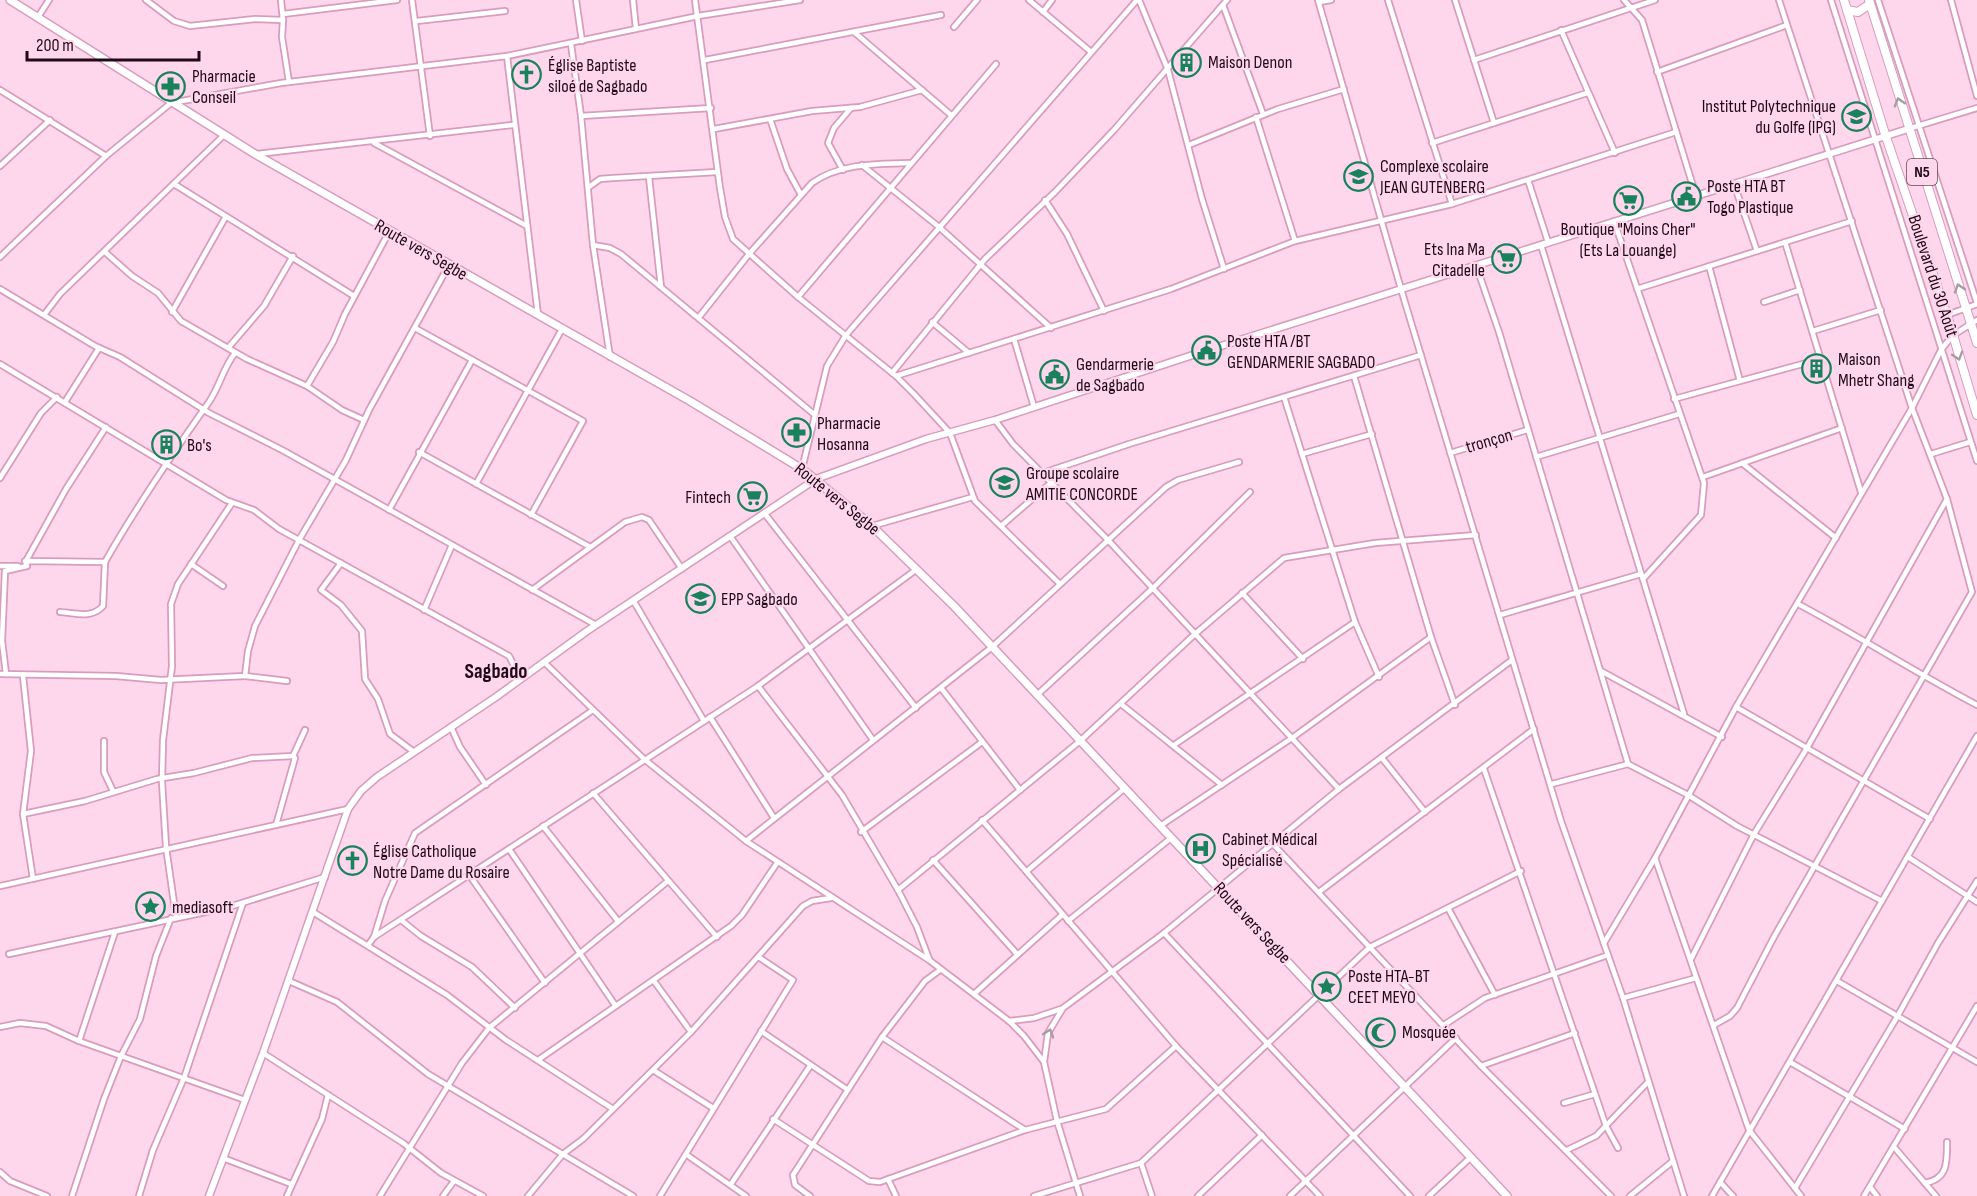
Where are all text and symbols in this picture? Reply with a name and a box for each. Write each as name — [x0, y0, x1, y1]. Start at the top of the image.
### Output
scale bar — [27, 24, 200, 62]
text: 200 m — [36, 35, 74, 56]
building icon: Maison Denon — [1171, 46, 1203, 78]
place label: Maison Denon — [1208, 52, 1292, 73]
place label: Église Baptiste siloé de Sagbado — [548, 55, 648, 97]
church icon: Église Baptiste siloé de Sagbado — [511, 59, 543, 91]
place label: Pharmacie Conseil — [192, 66, 256, 108]
pharmacy icon: Pharmacie Conseil — [155, 70, 187, 102]
place label: Institut Polytechnique du Golfe (IPG) — [1702, 96, 1836, 138]
one-way arrow — [1894, 97, 1907, 108]
school or university icon: Institut Polytechnique du Golfe (IPG) — [1841, 100, 1873, 132]
place label: Complexe scolaire JEAN GUTENBERG — [1379, 156, 1489, 198]
road number: N5 — [1907, 159, 1937, 185]
school or university icon: Complexe scolaire JEAN GUTENBERG — [1343, 160, 1375, 192]
place label: Poste HTA BT Togo Plastique — [1707, 176, 1793, 218]
public building icon: Poste HTA BT Togo Plastique — [1670, 180, 1702, 212]
supermarket icon: Boutique "Moins Cher" (Ets La Louange) — [1612, 184, 1644, 216]
street label: Boulevard du 30 Août — [1903, 212, 1963, 340]
street label: Route vers Segbe — [371, 215, 471, 285]
place label: Boutique "Moins Cher" (Ets La Louange) — [1561, 219, 1695, 261]
place label: Ets Ina Ma Citadelle — [1424, 239, 1485, 281]
supermarket icon: Ets Ina Ma Citadelle — [1490, 243, 1522, 275]
one-way arrow — [1954, 283, 1966, 294]
place label: Poste HTA /BT GENDARMERIE SAGBADO — [1227, 331, 1375, 373]
public building icon: Poste HTA /BT GENDARMERIE SAGBADO — [1190, 335, 1222, 367]
place label: Maison Mhetr Shang — [1838, 349, 1914, 391]
one-way arrow — [1951, 350, 1963, 361]
building icon: Maison Mhetr Shang — [1801, 353, 1833, 385]
place label: Gendarmerie de Sagbado — [1076, 354, 1154, 396]
public building icon: Gendarmerie de Sagbado — [1039, 358, 1071, 390]
place label: Pharmacie Hosanna — [817, 413, 881, 455]
pharmacy icon: Pharmacie Hosanna — [780, 417, 812, 449]
street label: tronçon — [1463, 424, 1515, 458]
building icon: Bo's — [150, 429, 182, 461]
place label: Bo's — [187, 435, 212, 456]
street label: Route vers Segbe — [790, 458, 884, 540]
place label: Groupe scolaire AMITIE CONCORDE — [1025, 463, 1138, 505]
school or university icon: Groupe scolaire AMITIE CONCORDE — [989, 467, 1021, 499]
supermarket icon: Fintech — [736, 481, 768, 513]
place label: Fintech — [685, 487, 731, 508]
school or university icon: EPP Sagbado — [684, 583, 716, 615]
place label: EPP Sagbado — [721, 589, 798, 610]
district label: Sagbado — [465, 659, 527, 684]
place label: Cabinet Médical Spécialisé — [1222, 829, 1317, 871]
hospital icon: Cabinet Médical Spécialisé — [1185, 833, 1217, 865]
place label: Église Catholique Notre Dame du Rosaire — [373, 841, 510, 883]
church icon: Église Catholique Notre Dame du Rosaire — [336, 845, 368, 877]
street label: Route vers Segbe — [1209, 878, 1295, 968]
place icon: mediasoft — [135, 891, 167, 923]
place label: mediasoft — [172, 897, 234, 918]
place label: Poste HTA-BT CEET MEYO — [1348, 966, 1430, 1008]
place icon: Poste HTA-BT CEET MEYO — [1311, 970, 1343, 1002]
mosque icon: Mosquée — [1365, 1016, 1397, 1048]
place label: Mosquée — [1402, 1022, 1456, 1043]
one-way arrow — [1042, 1028, 1054, 1039]

